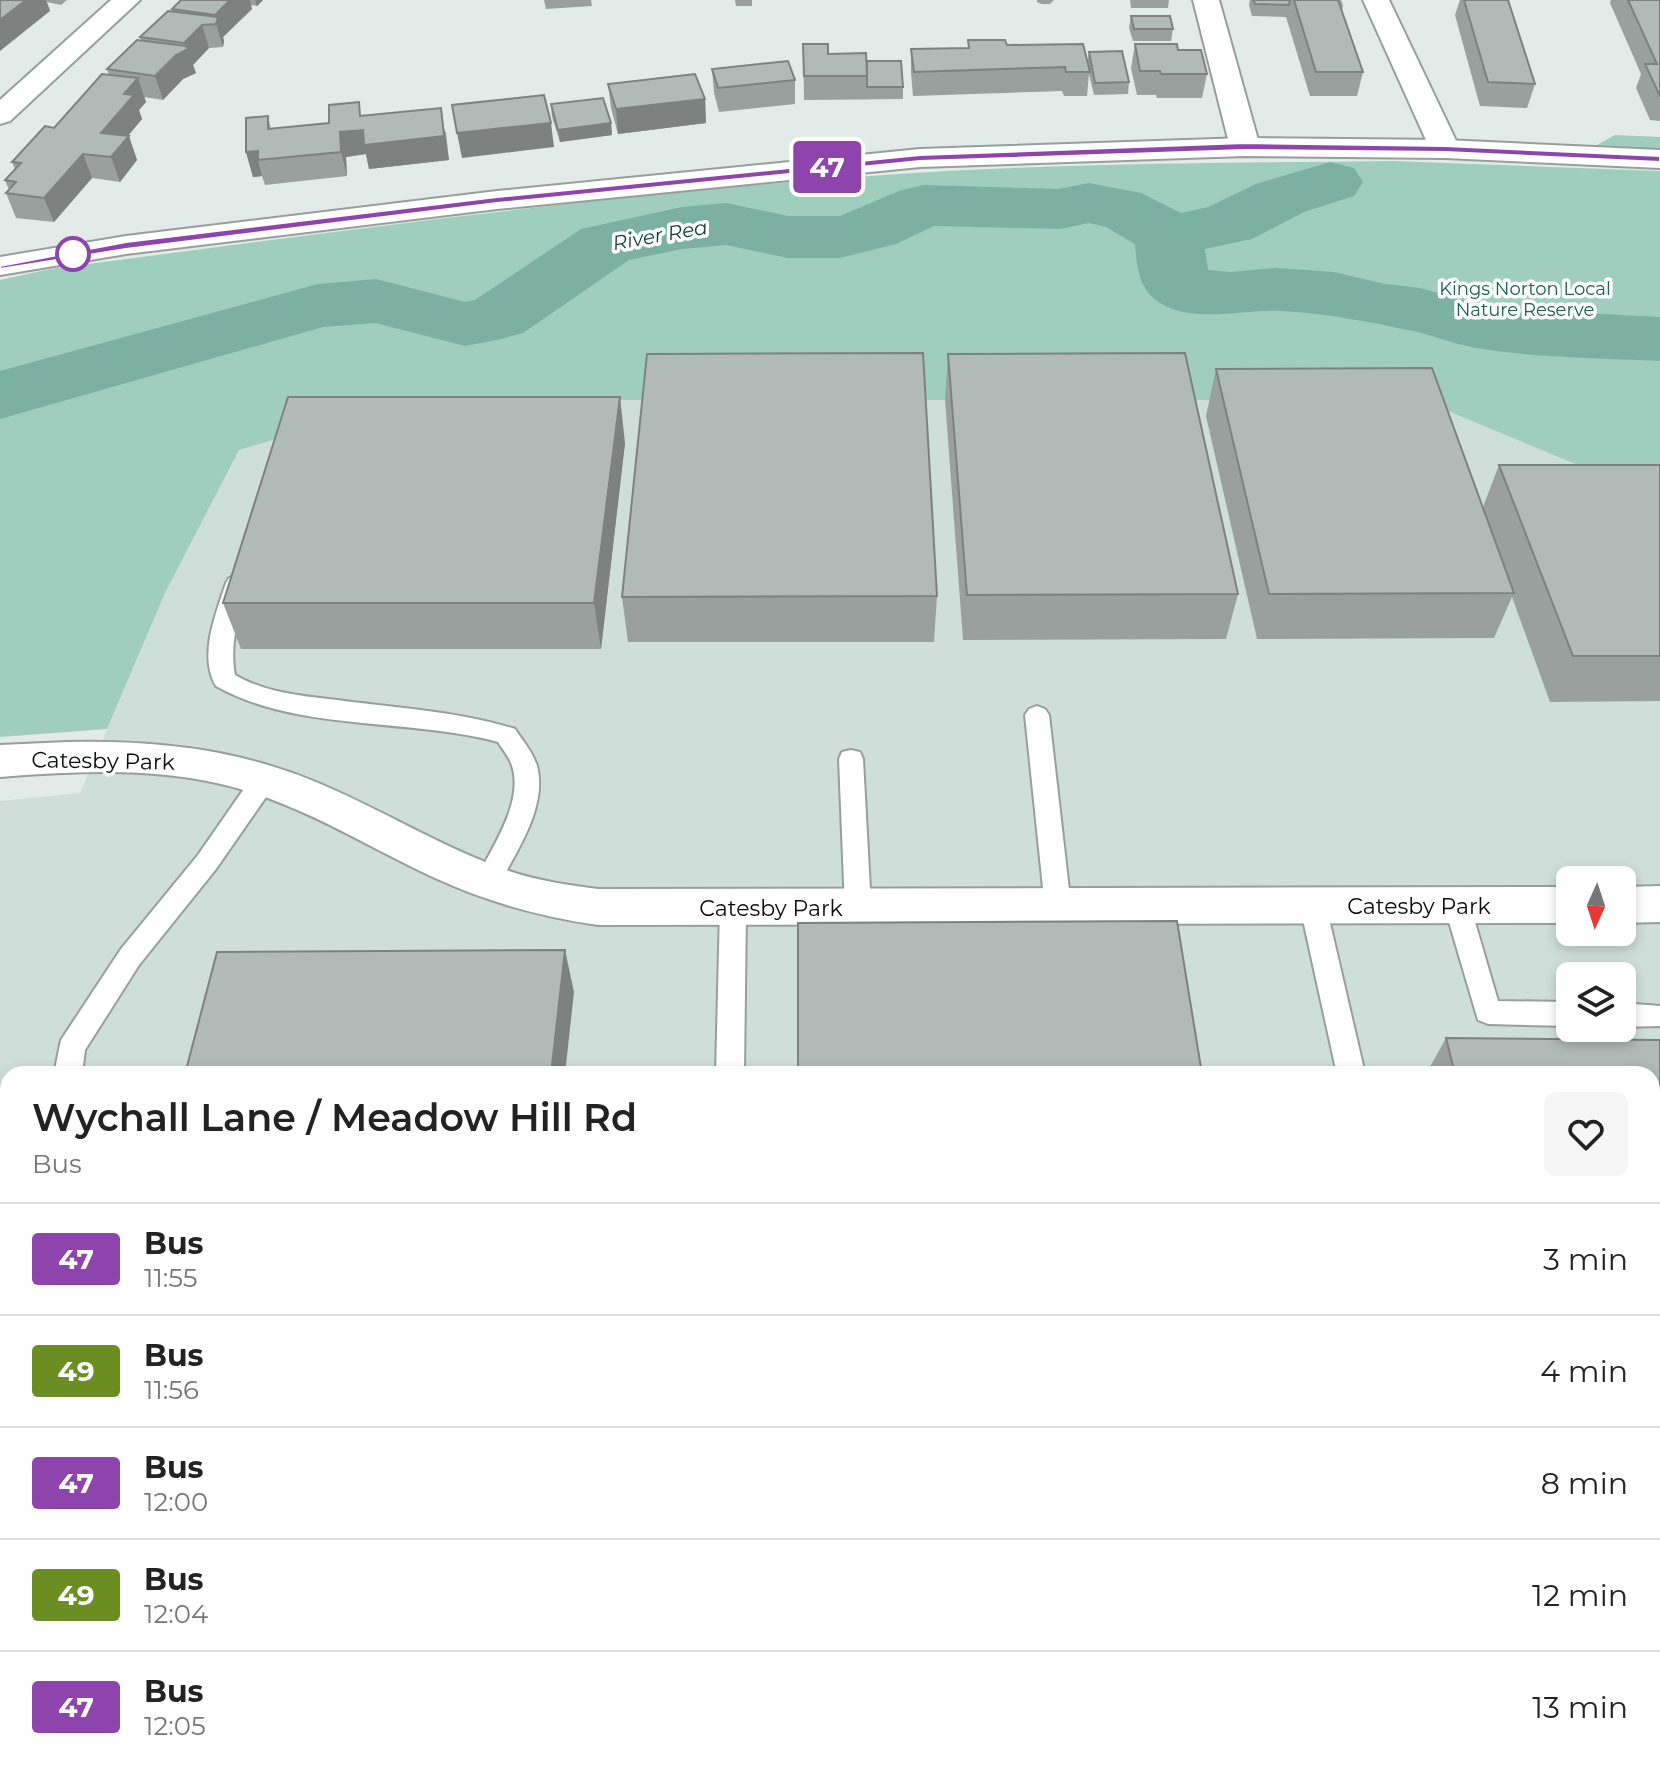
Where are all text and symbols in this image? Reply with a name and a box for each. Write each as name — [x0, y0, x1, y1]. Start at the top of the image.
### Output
line badge: 47 — [791, 141, 863, 193]
text: 47 — [809, 150, 845, 184]
water label: River Rea — [611, 215, 709, 255]
unlabelled marker — [56, 237, 90, 271]
park label: Kings Norton Local Nature Reserve — [1439, 278, 1611, 321]
street label: Catesby Park — [31, 746, 176, 776]
north arrow — [1556, 866, 1636, 946]
map controls — [1556, 866, 1636, 1042]
street label: Catesby Park — [1347, 893, 1492, 920]
street label: Catesby Park — [699, 895, 844, 922]
button: layers — [1556, 962, 1636, 1042]
button: heart — [1544, 1092, 1628, 1176]
text: Wychall Lane / Meadow Hill Rd — [32, 1094, 637, 1141]
text: Bus — [32, 1148, 82, 1180]
text: Bus — [144, 1225, 204, 1262]
text: 3 min — [1543, 1241, 1628, 1278]
text: 47 — [58, 1242, 94, 1276]
text: 11:55 — [144, 1262, 198, 1294]
text: Bus — [144, 1337, 204, 1374]
text: 4 min — [1540, 1353, 1628, 1390]
text: 49 — [57, 1354, 95, 1388]
text: 11:56 — [144, 1374, 199, 1406]
text: Bus — [144, 1449, 204, 1486]
text: 8 min — [1541, 1465, 1628, 1502]
text: 47 — [58, 1466, 94, 1500]
text: 12:00 — [144, 1486, 208, 1518]
text: Bus — [144, 1561, 204, 1598]
text: 12 min — [1532, 1577, 1628, 1614]
text: 49 — [57, 1578, 95, 1612]
text: 12:04 — [144, 1598, 208, 1630]
text: Bus — [144, 1673, 204, 1710]
text: 13 min — [1532, 1689, 1628, 1726]
text: 47 — [58, 1690, 94, 1724]
text: 12:05 — [144, 1710, 206, 1742]

